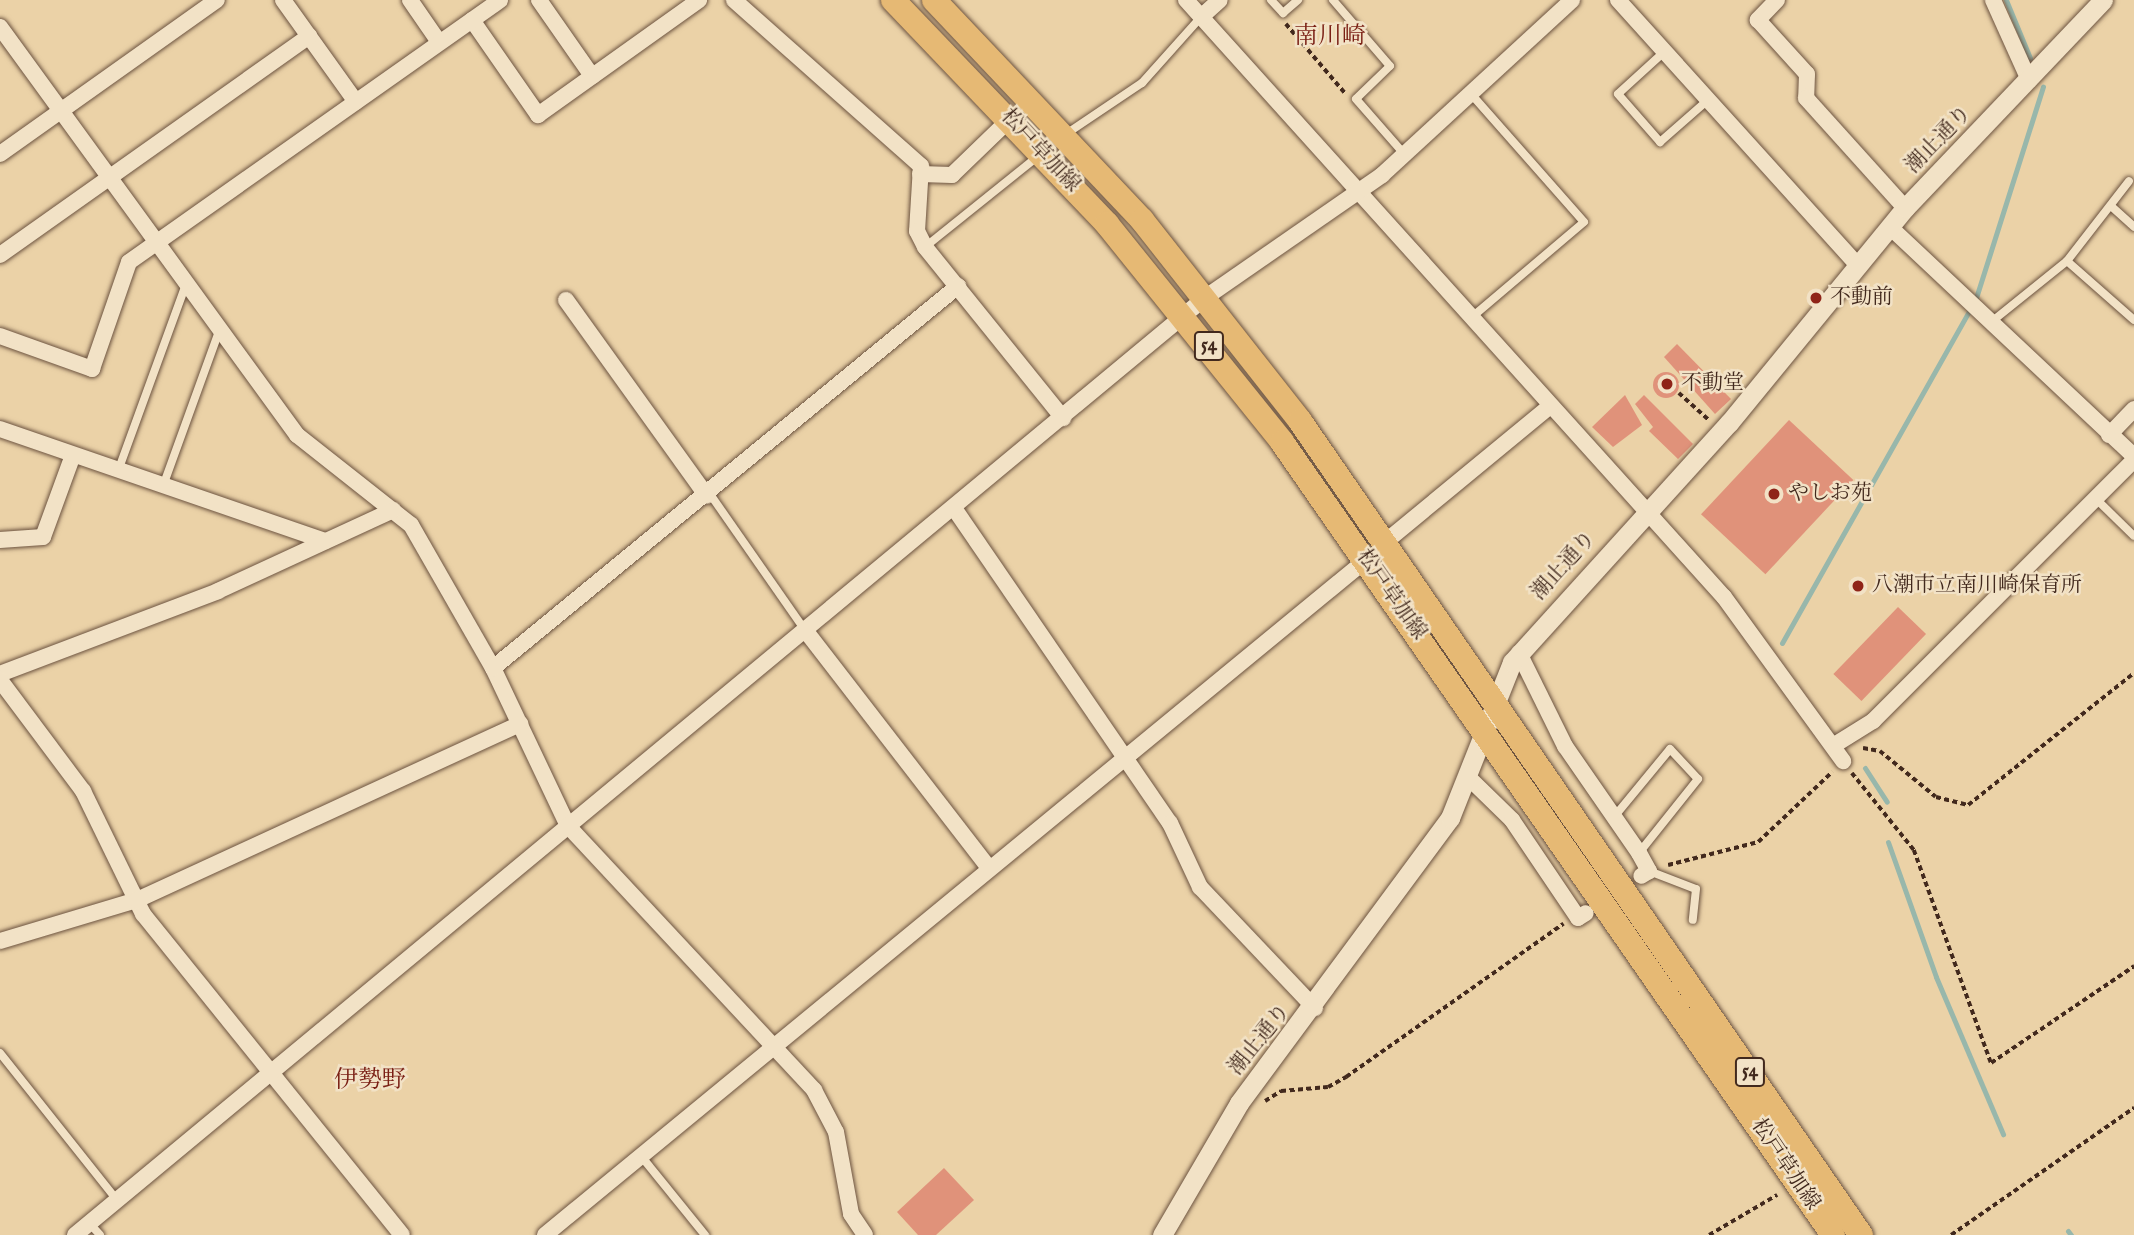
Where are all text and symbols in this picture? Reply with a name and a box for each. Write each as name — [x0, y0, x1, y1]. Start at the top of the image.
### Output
district label: 南川崎 — [1294, 23, 1366, 51]
street label: 潮止通り — [1901, 101, 1977, 179]
street label: 松戸草加線 — [995, 104, 1085, 198]
place label: 不動前 — [1830, 285, 1893, 311]
marker: 不動前 — [1808, 290, 1824, 306]
road number: 54 — [1193, 330, 1225, 362]
place label: 不動堂 — [1681, 371, 1744, 397]
marker: 不動堂 — [1659, 376, 1675, 392]
place label: やしお苑 — [1788, 481, 1872, 507]
marker: やしお苑 — [1766, 486, 1782, 502]
street label: 潮止通り — [1527, 526, 1601, 606]
street label: 松戸草加線 — [1351, 545, 1431, 645]
place label: 八潮市立南川崎保育所 — [1872, 573, 2082, 599]
marker: 八潮市立南川崎保育所 — [1850, 578, 1866, 594]
street label: 潮止通り — [1224, 999, 1296, 1081]
road number: 54 — [1734, 1056, 1766, 1088]
district label: 伊勢野 — [334, 1067, 406, 1095]
street label: 松戸草加線 — [1745, 1114, 1825, 1216]

